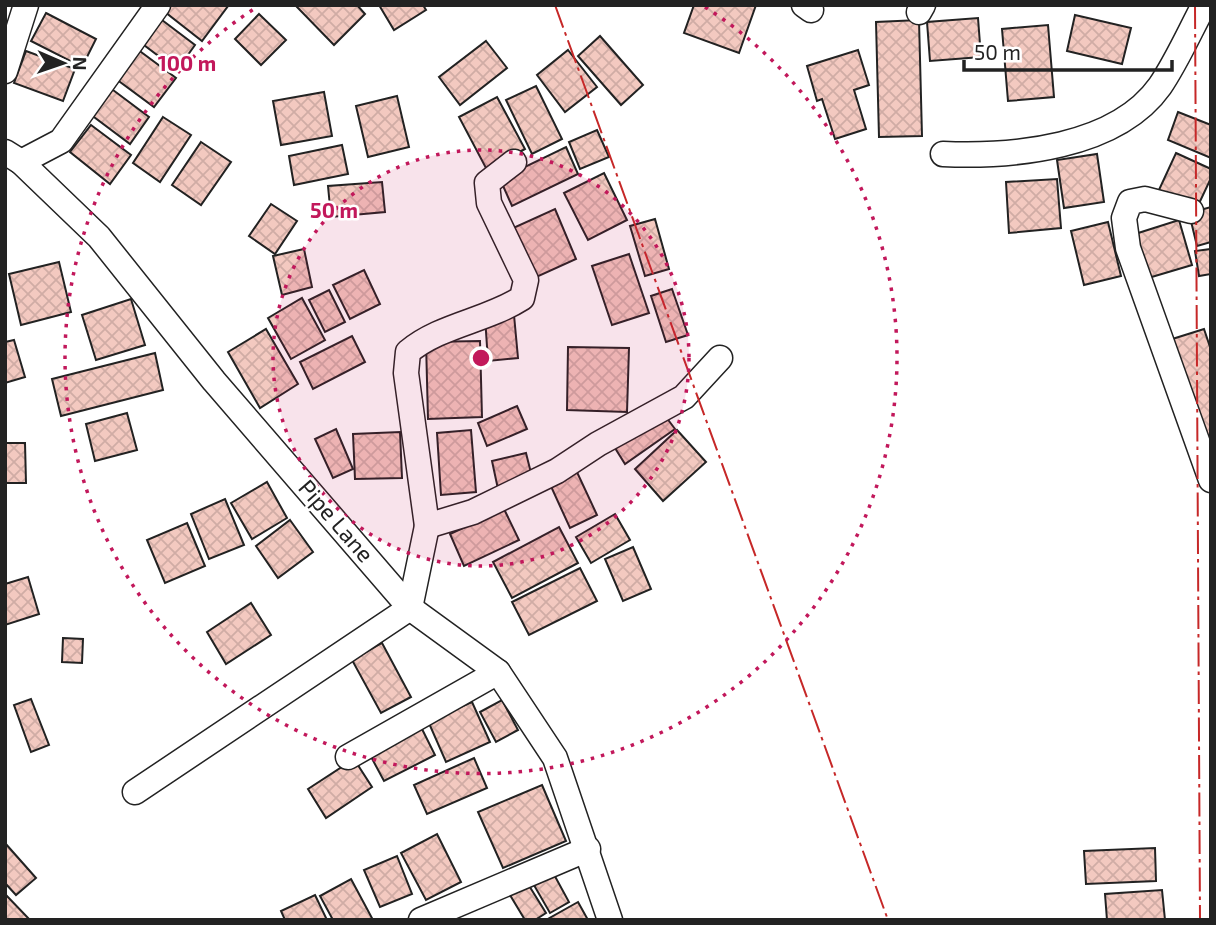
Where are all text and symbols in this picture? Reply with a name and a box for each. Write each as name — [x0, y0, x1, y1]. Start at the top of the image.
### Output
north arrow — [28, 28, 98, 98]
scale bar — [964, 28, 1172, 72]
text: 50 m — [974, 39, 1021, 64]
text: 100 m — [158, 50, 216, 75]
text: N — [69, 56, 92, 71]
text: 50 m — [310, 197, 358, 222]
centre of rings — [469, 346, 493, 370]
street label: Pipe Lane — [293, 473, 380, 567]

